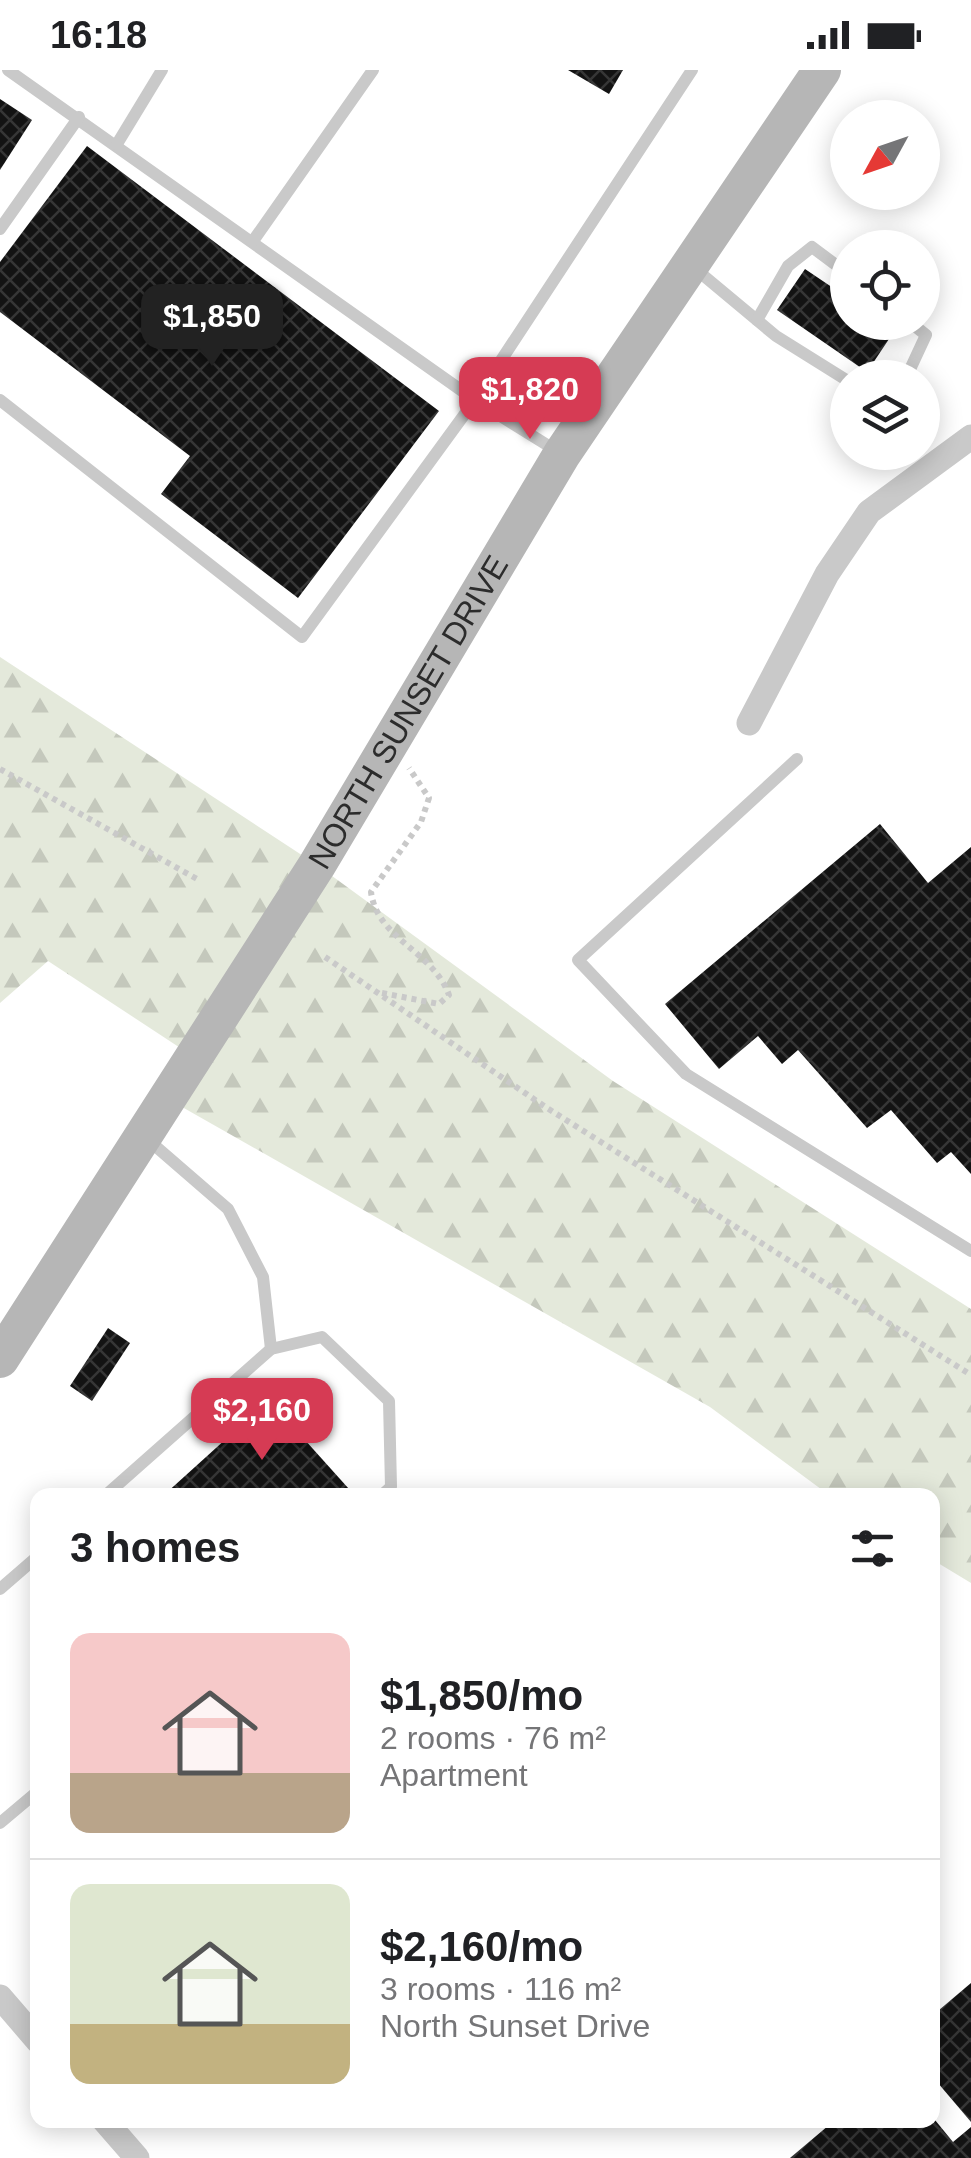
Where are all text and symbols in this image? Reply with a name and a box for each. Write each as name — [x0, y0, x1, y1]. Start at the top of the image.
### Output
text: 16:18 — [50, 14, 147, 56]
north arrow — [830, 100, 940, 210]
map controls — [830, 100, 940, 470]
button: locate — [830, 230, 940, 340]
pin: $1,850 — [131, 284, 293, 369]
text: $1,850 — [163, 298, 261, 334]
pin: $1,820 — [449, 357, 611, 442]
button: layers — [830, 360, 940, 470]
text: $1,820 — [481, 371, 579, 407]
street label: NORTH SUNSET DRIVE — [301, 549, 515, 875]
pin: $2,160 — [181, 1378, 343, 1463]
text: $2,160 — [213, 1392, 311, 1428]
icon: filters — [845, 1521, 900, 1576]
text: 3 homes — [70, 1524, 240, 1571]
text: $1,850/mo — [380, 1672, 583, 1719]
icon: home — [150, 1673, 270, 1793]
text: 2 rooms · 76 m² — [380, 1720, 606, 1756]
text: Apartment — [380, 1757, 528, 1793]
text: $2,160/mo — [380, 1923, 583, 1970]
icon: home — [150, 1924, 270, 2044]
text: 3 rooms · 116 m² — [380, 1971, 621, 2007]
text: North Sunset Drive — [380, 2008, 650, 2044]

